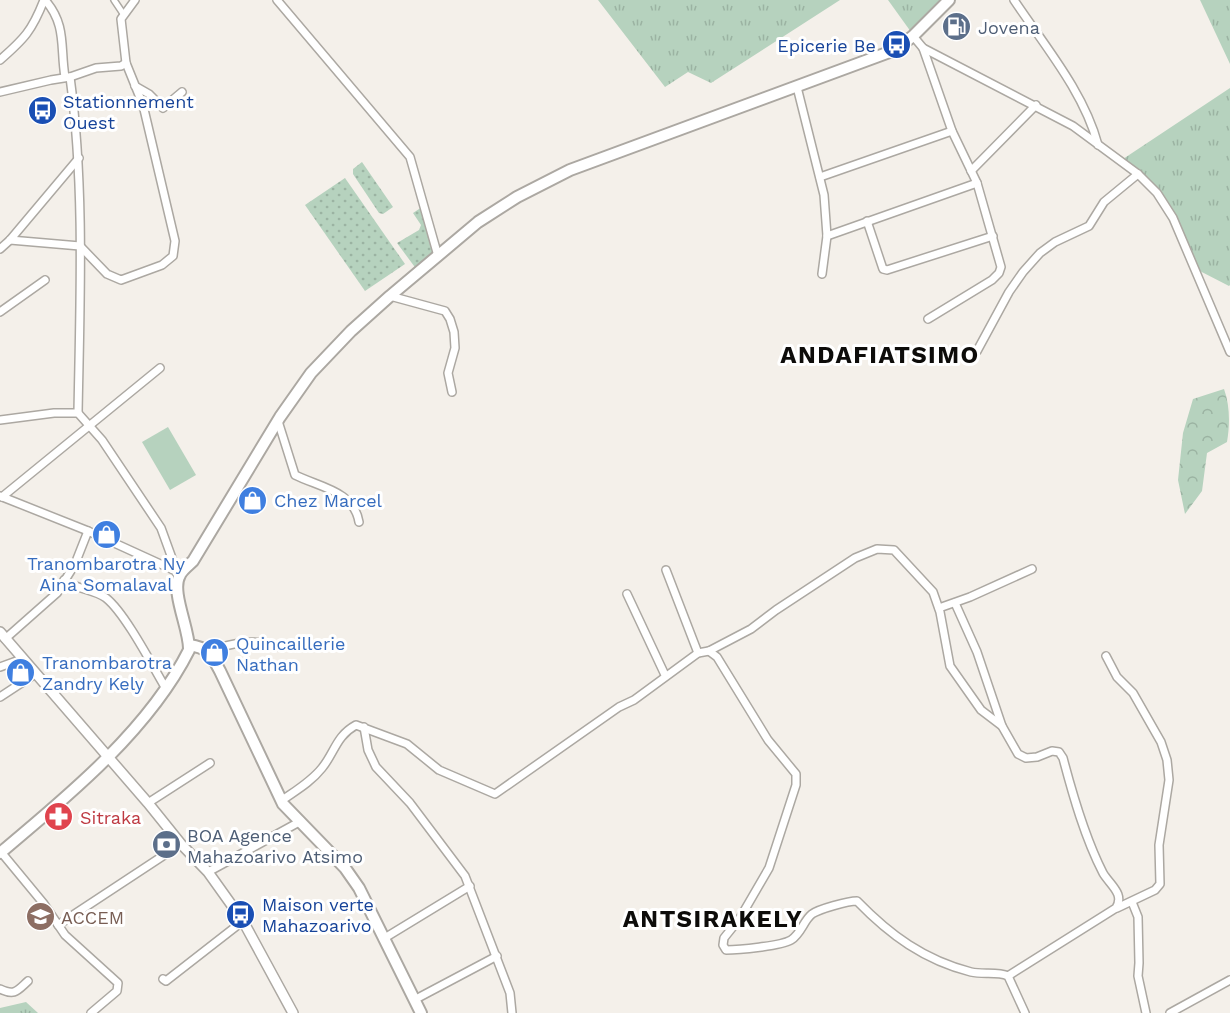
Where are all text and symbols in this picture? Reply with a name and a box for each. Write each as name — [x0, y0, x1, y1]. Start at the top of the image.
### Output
fuel station icon: Jovena — [941, 11, 973, 43]
place label: Jovena — [978, 17, 1040, 38]
bus stop icon: Epicerie Be — [881, 29, 913, 61]
place label: Epicerie Be — [777, 35, 876, 56]
place label: Stationnement Ouest — [63, 91, 194, 133]
bus stop icon: Stationnement Ouest — [26, 95, 58, 127]
district label: ANDAFIATSIMO — [780, 341, 980, 369]
shop icon: Chez Marcel — [237, 484, 269, 516]
place label: Chez Marcel — [274, 490, 383, 511]
shop icon: Tranombarotra Ny Aina Somalaval — [90, 518, 122, 550]
place label: Tranombarotra Ny Aina Somalaval — [27, 553, 186, 595]
place label: Quincaillerie Nathan — [236, 633, 345, 675]
shop icon: Quincaillerie Nathan — [199, 637, 231, 669]
place label: Tranombarotra Zandry Kely — [42, 652, 172, 694]
shop icon: Tranombarotra Zandry Kely — [5, 656, 37, 688]
pharmacy icon: Sitraka — [43, 801, 75, 833]
place label: Sitraka — [80, 807, 141, 828]
place label: BOA Agence Mahazoarivo Atsimo — [187, 825, 363, 867]
bank icon: BOA Agence Mahazoarivo Atsimo — [150, 829, 182, 861]
place label: Maison verte Mahazoarivo — [262, 894, 374, 936]
bus stop icon: Maison verte Mahazoarivo — [225, 898, 257, 930]
school or university icon: ACCEM — [24, 901, 56, 933]
district label: ANTSIRAKELY — [623, 905, 803, 933]
place label: ACCEM — [61, 907, 124, 928]

